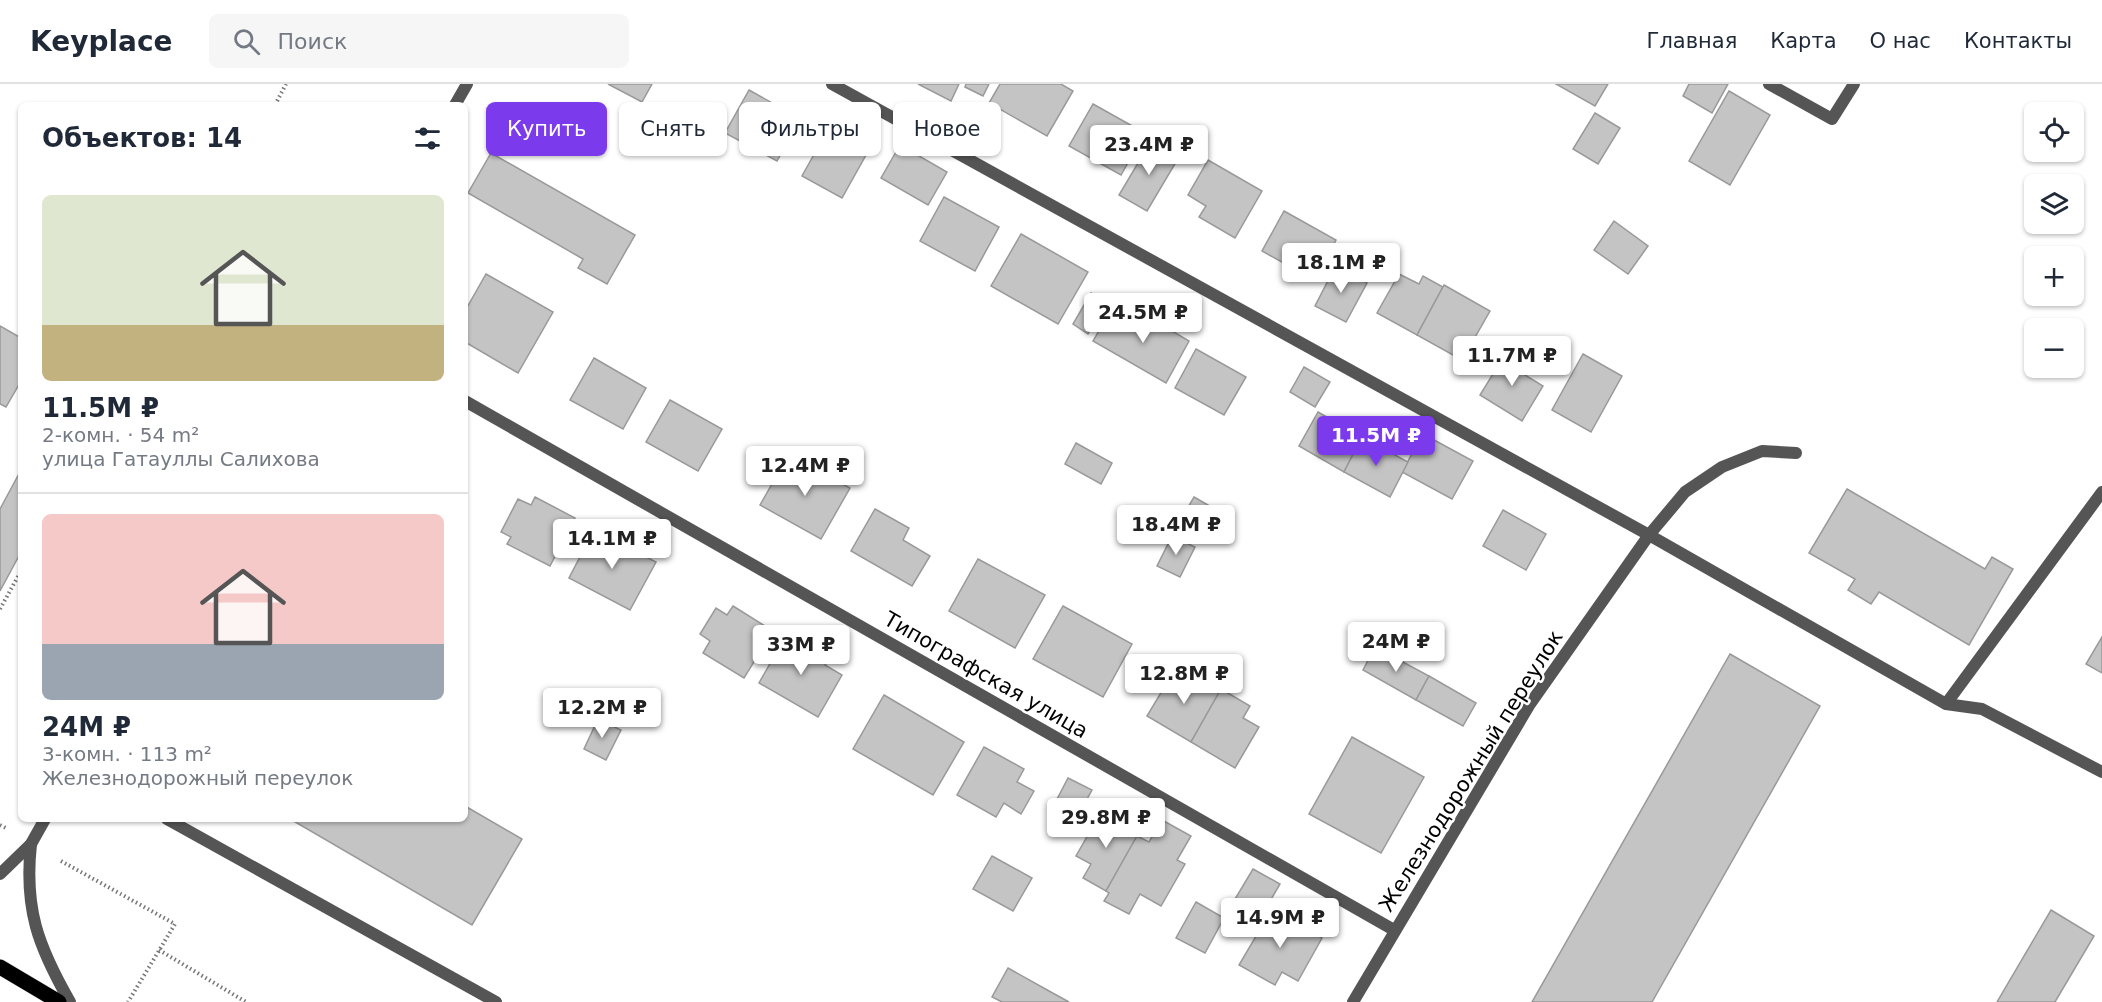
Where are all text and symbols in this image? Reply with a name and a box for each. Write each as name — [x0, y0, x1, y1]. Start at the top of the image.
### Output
search box — [209, 14, 629, 68]
text: Keyplace — [30, 25, 173, 58]
icon: search — [230, 25, 263, 58]
text: Поиск — [278, 29, 347, 54]
text: Главная — [1647, 29, 1737, 53]
text: Карта — [1770, 29, 1837, 53]
text: О нас — [1870, 29, 1931, 53]
text: Контакты — [1964, 29, 2072, 53]
chip: Купить — [486, 102, 607, 156]
chip: Снять — [619, 102, 727, 156]
chip: Фильтры — [739, 102, 881, 156]
chip: Новое — [893, 102, 1001, 156]
map controls — [2024, 102, 2084, 378]
button: locate — [2024, 102, 2084, 162]
icon: filters — [411, 122, 444, 155]
text: Объектов: 14 — [42, 123, 242, 153]
pin: 23.4M ₽ — [1094, 125, 1204, 176]
text: 23.4M ₽ — [1104, 132, 1194, 156]
button: layers — [2024, 174, 2084, 234]
icon: home — [189, 234, 297, 342]
pin: 18.1M ₽ — [1286, 243, 1396, 294]
button: + — [2024, 246, 2084, 306]
text: 18.1M ₽ — [1296, 250, 1386, 274]
pin: 24.5M ₽ — [1088, 293, 1198, 344]
text: 24.5M ₽ — [1098, 300, 1188, 324]
button: − — [2024, 318, 2084, 378]
pin: 11.7M ₽ — [1457, 336, 1567, 387]
text: 11.7M ₽ — [1467, 343, 1557, 367]
text: 11.5M ₽ — [42, 393, 159, 423]
pin: 11.5M ₽ — [1321, 416, 1431, 467]
text: 2-комн. · 54 m² — [42, 423, 199, 447]
text: 11.5M ₽ — [1331, 423, 1421, 447]
pin: 12.4M ₽ — [750, 446, 860, 497]
text: улица Гатауллы Салихова — [42, 447, 320, 471]
text: 12.4M ₽ — [760, 453, 850, 477]
pin: 18.4M ₽ — [1121, 505, 1231, 556]
text: 18.4M ₽ — [1131, 512, 1221, 536]
pin: 14.1M ₽ — [557, 519, 667, 570]
text: 14.1M ₽ — [567, 526, 657, 550]
icon: home — [189, 553, 297, 661]
street label: Типографская улица — [879, 606, 1092, 743]
pin: 24M ₽ — [1354, 622, 1438, 673]
pin: 33M ₽ — [759, 625, 843, 676]
street label: Железнодорожный переулок — [1374, 626, 1568, 916]
text: 24M ₽ — [1362, 629, 1430, 653]
text: 33M ₽ — [767, 632, 835, 656]
pin: 12.8M ₽ — [1129, 654, 1239, 705]
text: 12.8M ₽ — [1139, 661, 1229, 685]
pin: 12.2M ₽ — [547, 688, 657, 739]
text: 12.2M ₽ — [557, 695, 647, 719]
text: 24M ₽ — [42, 712, 131, 742]
text: 3-комн. · 113 m² — [42, 742, 212, 766]
text: Железнодорожный переулок — [42, 766, 353, 790]
pin: 29.8M ₽ — [1051, 798, 1161, 849]
text: 29.8M ₽ — [1061, 805, 1151, 829]
pin: 14.9M ₽ — [1225, 898, 1335, 949]
text: 14.9M ₽ — [1235, 905, 1325, 929]

